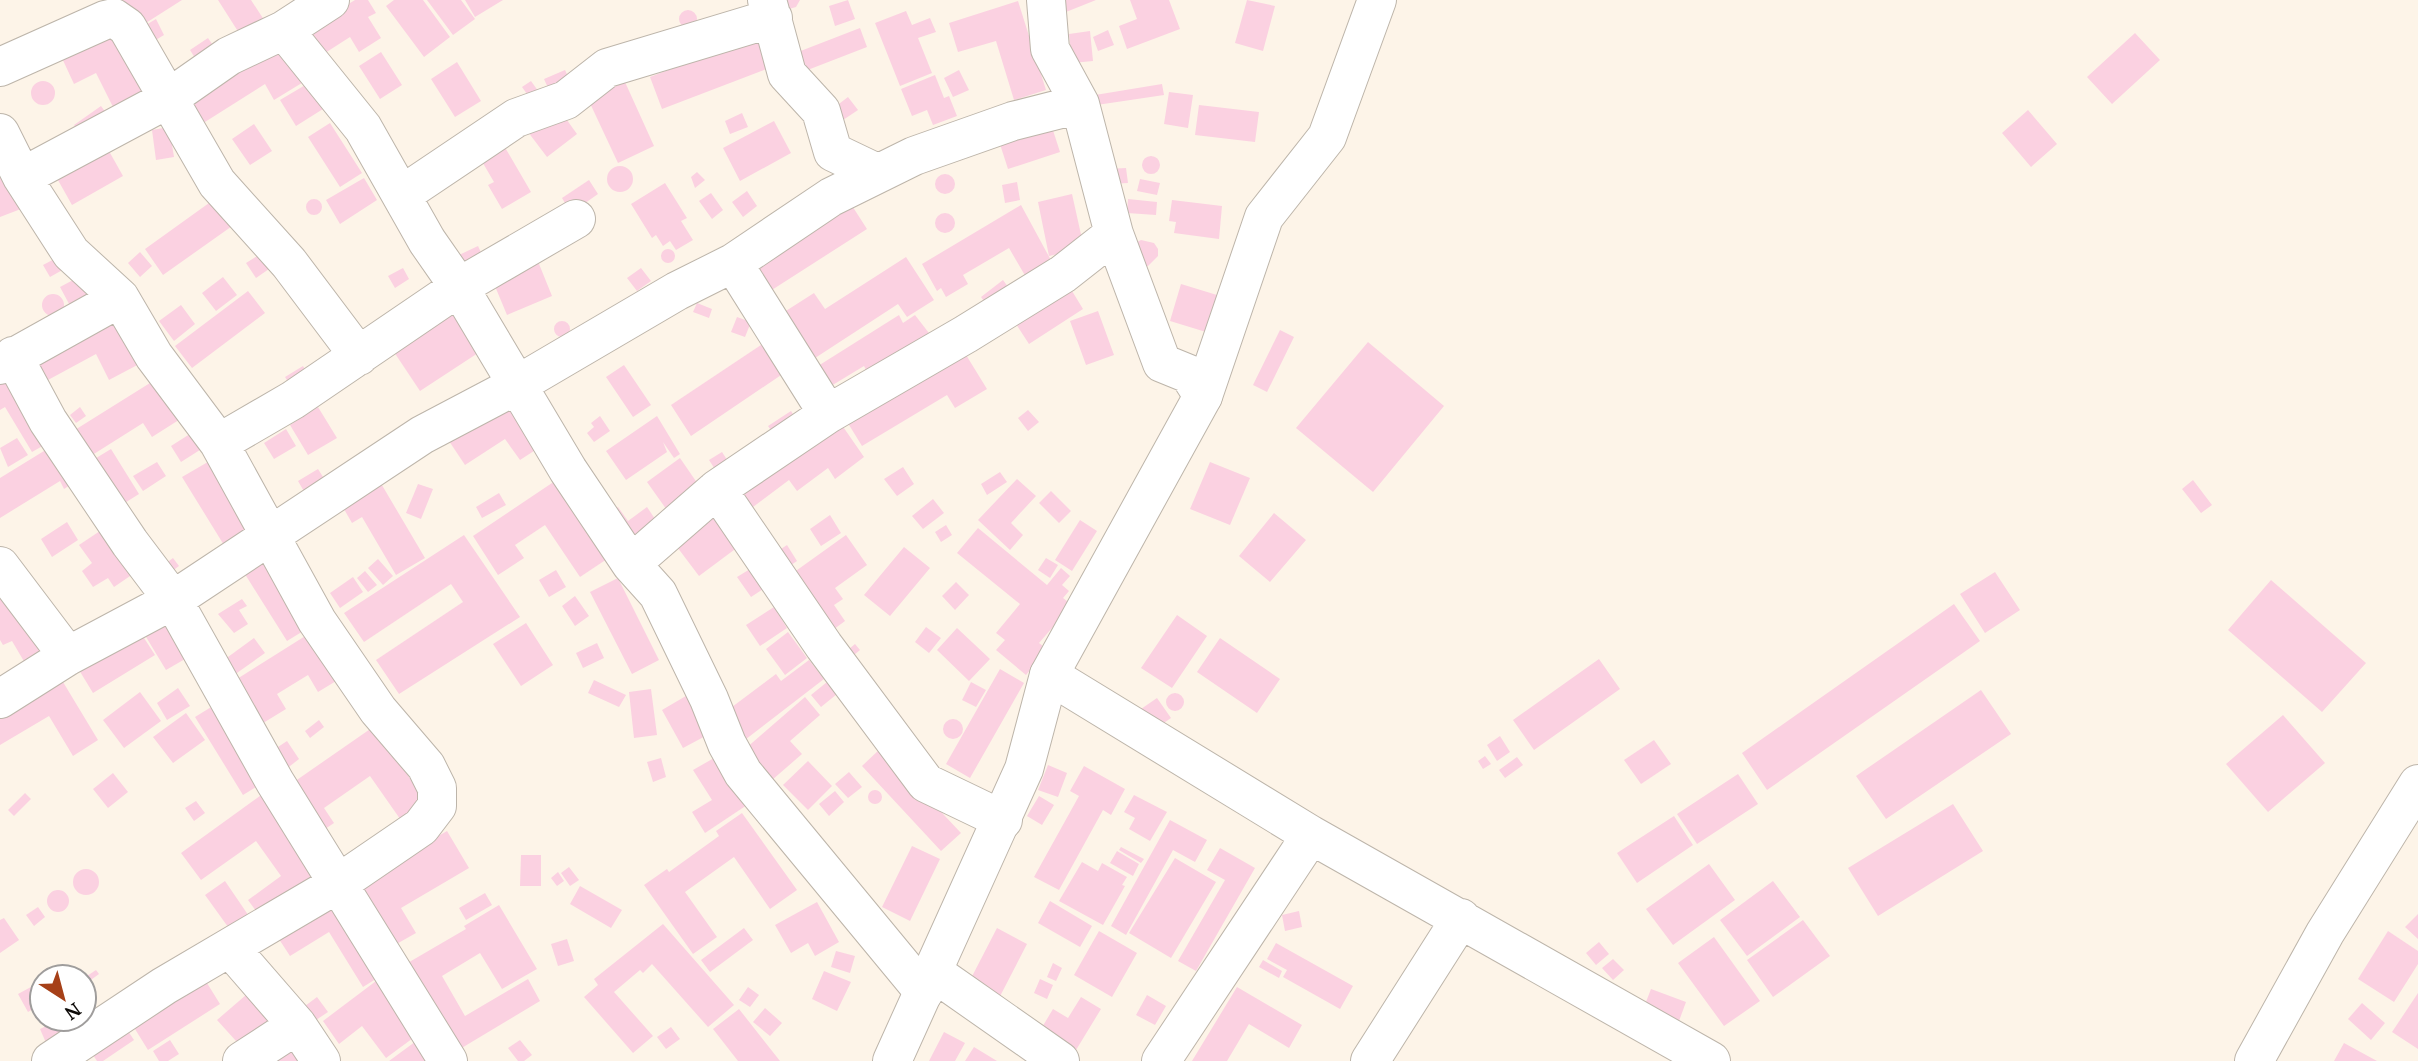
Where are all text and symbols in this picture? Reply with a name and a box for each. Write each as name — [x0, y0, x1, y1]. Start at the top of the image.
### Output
north arrow — [28, 963, 98, 1033]
text: N — [60, 998, 86, 1027]

